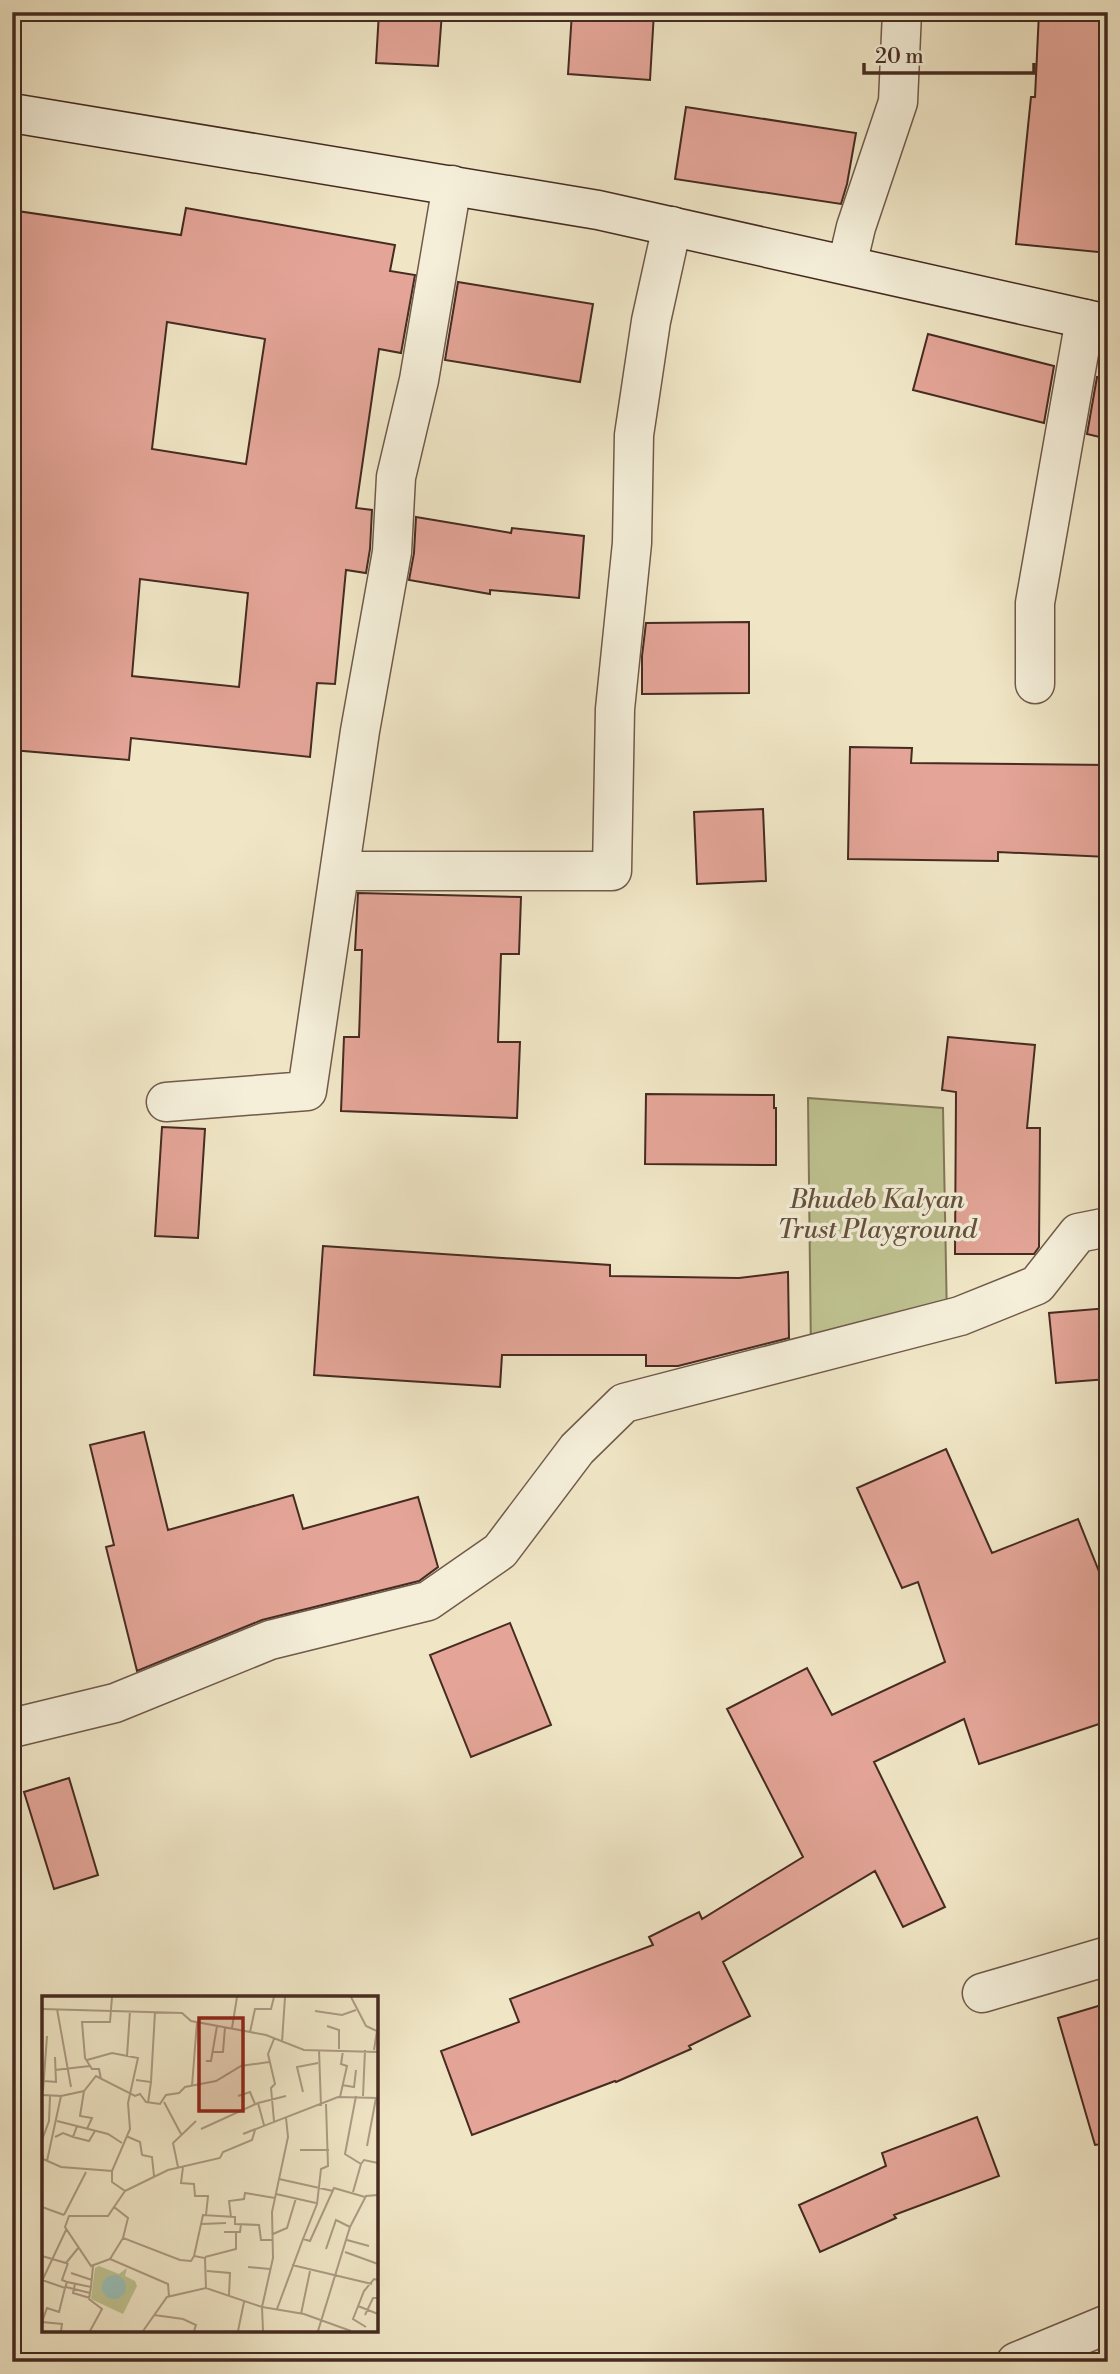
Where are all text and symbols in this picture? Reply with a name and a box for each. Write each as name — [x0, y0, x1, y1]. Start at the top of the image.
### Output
scale bar — [864, 32, 1034, 76]
text: 20 m — [875, 44, 924, 70]
park label: Bhudeb Kalyan Trust Playground — [777, 1184, 978, 1246]
inset map — [42, 1996, 378, 2332]

